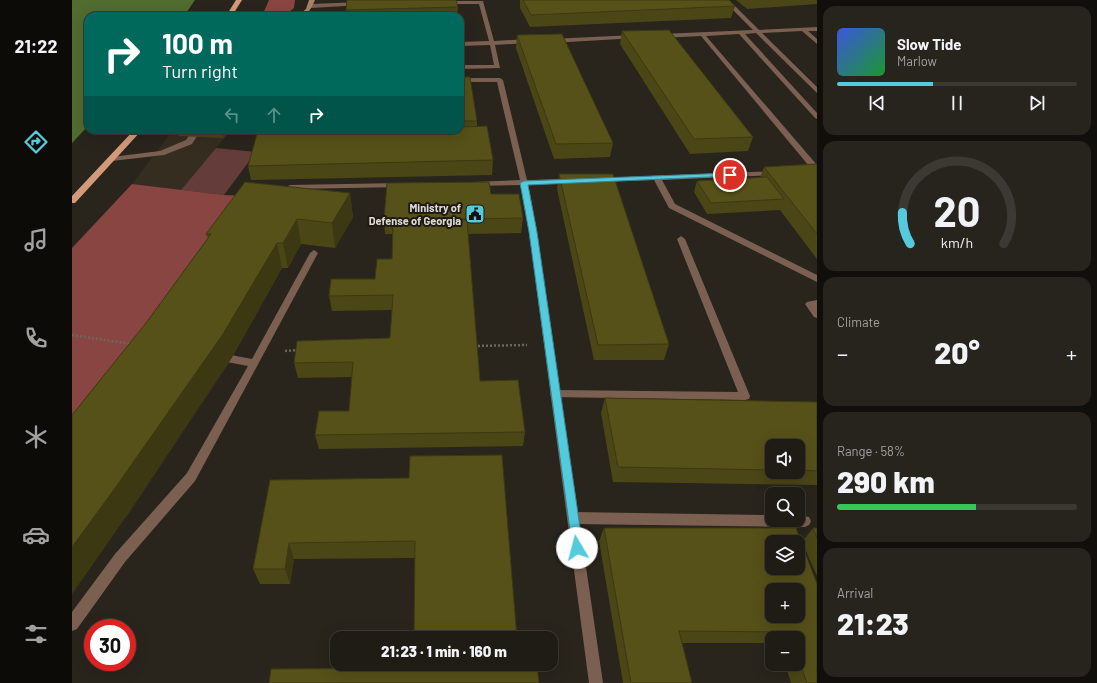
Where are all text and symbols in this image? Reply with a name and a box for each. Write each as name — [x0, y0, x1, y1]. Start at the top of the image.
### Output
text: 100 m — [162, 26, 233, 60]
icon: right — [96, 28, 148, 80]
text: 21:22 — [14, 35, 58, 57]
text: Slow Tide — [897, 35, 961, 53]
text: Marlow — [897, 53, 937, 69]
text: Turn right — [162, 60, 238, 82]
icon: previous — [866, 92, 888, 114]
icon: pause — [946, 92, 968, 114]
icon: next — [1026, 92, 1048, 114]
icon: left — [221, 104, 243, 126]
icon: ahead — [263, 104, 285, 126]
icon: right — [305, 104, 327, 126]
icon: directions — [22, 128, 50, 156]
pin — [713, 158, 747, 192]
icon: arrive — [719, 164, 741, 186]
text: 20 — [933, 185, 981, 235]
place label: Ministry of Defense of Georgia — [369, 201, 461, 227]
public building icon: Ministry of Defense of Georgia — [464, 203, 486, 225]
icon: music — [22, 226, 50, 254]
text: km/h — [941, 234, 973, 251]
text: Climate — [837, 314, 880, 330]
icon: phone — [22, 324, 50, 352]
text: 20° — [934, 334, 980, 370]
text: − — [837, 340, 848, 366]
text: + — [1066, 340, 1077, 366]
icon: climate — [22, 423, 50, 451]
map controls — [765, 439, 805, 671]
button: sound — [765, 439, 805, 479]
text: Range · 58% — [837, 443, 905, 459]
text: 290 km — [837, 463, 935, 499]
button: search — [765, 487, 805, 527]
icon: car — [22, 521, 50, 549]
position arrow — [556, 527, 598, 569]
button: layers — [765, 535, 805, 575]
button: + — [765, 583, 805, 623]
text: Arrival — [837, 585, 873, 601]
text: 21:23 — [837, 605, 909, 641]
speed limit sign: 30 — [84, 619, 136, 671]
icon: filters — [22, 620, 50, 648]
button: − — [765, 631, 805, 671]
text: 21:23 · 1 min · 160 m — [381, 642, 507, 660]

